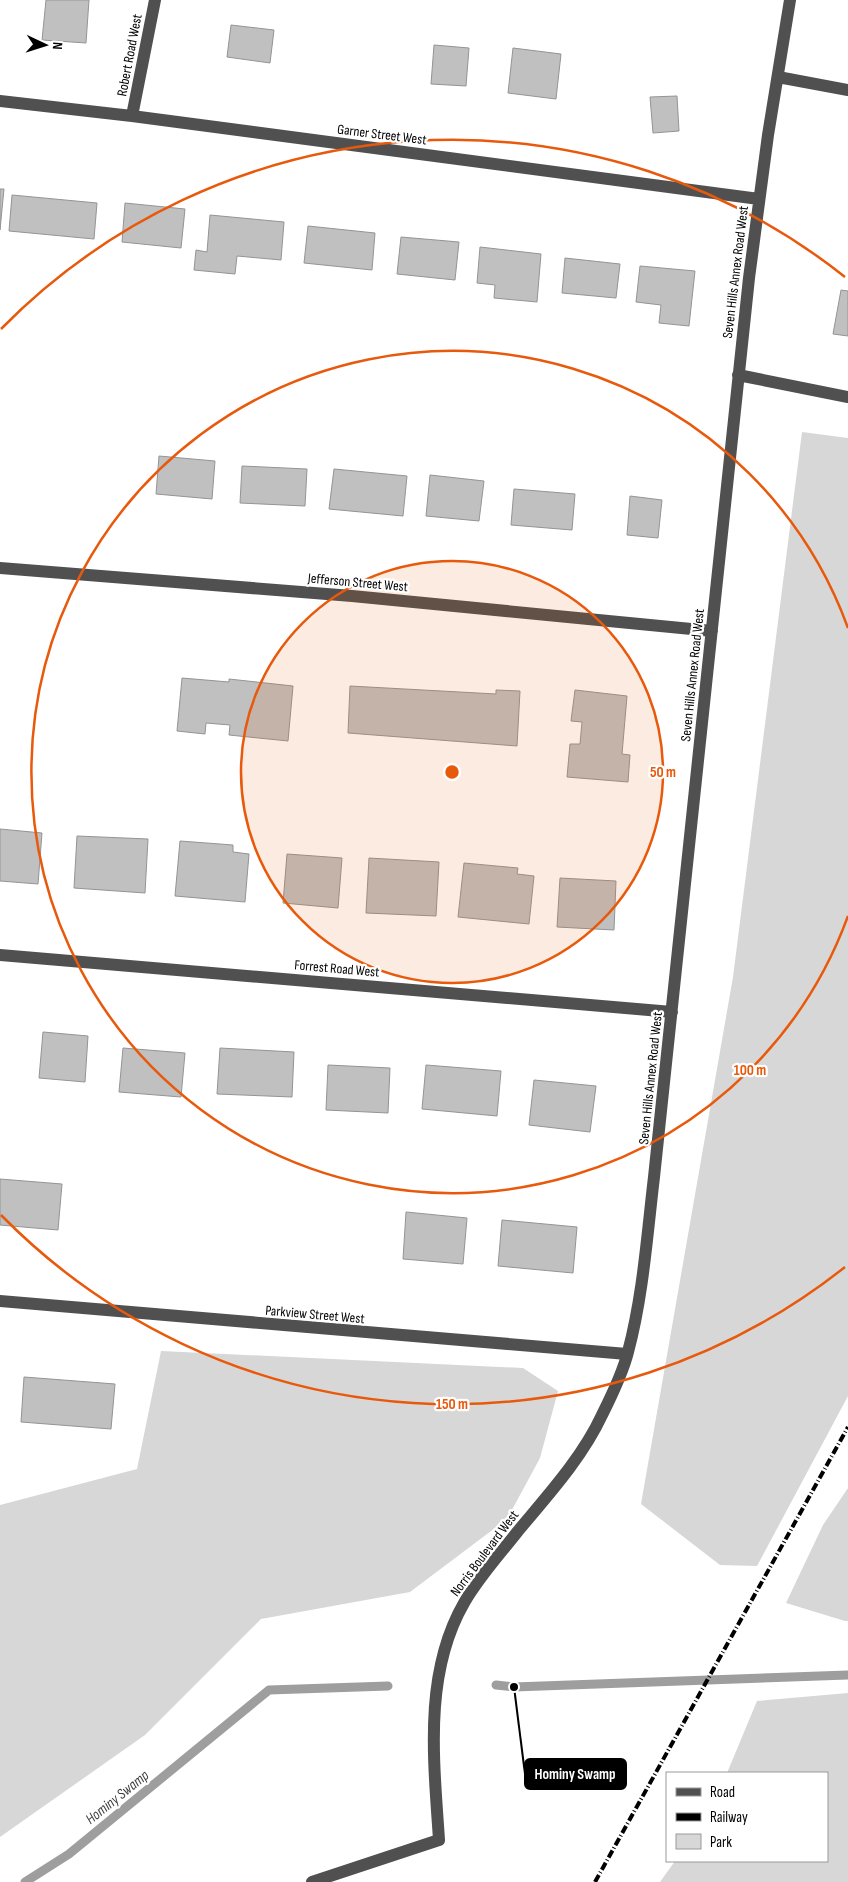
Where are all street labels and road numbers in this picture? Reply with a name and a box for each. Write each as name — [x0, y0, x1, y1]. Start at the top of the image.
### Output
street label: Robert Road West — [113, 12, 146, 98]
street label: Garner Street West — [336, 121, 428, 148]
street label: Seven Hills Annex Road West — [719, 205, 752, 339]
street label: Jefferson Street West — [306, 570, 409, 595]
street label: Seven Hills Annex Road West — [677, 608, 708, 742]
street label: Forrest Road West — [294, 956, 380, 981]
street label: Seven Hills Annex Road West — [635, 1011, 666, 1145]
street label: Parkview Street West — [265, 1302, 365, 1327]
street label: Norris Boulevard West — [447, 1507, 522, 1600]

